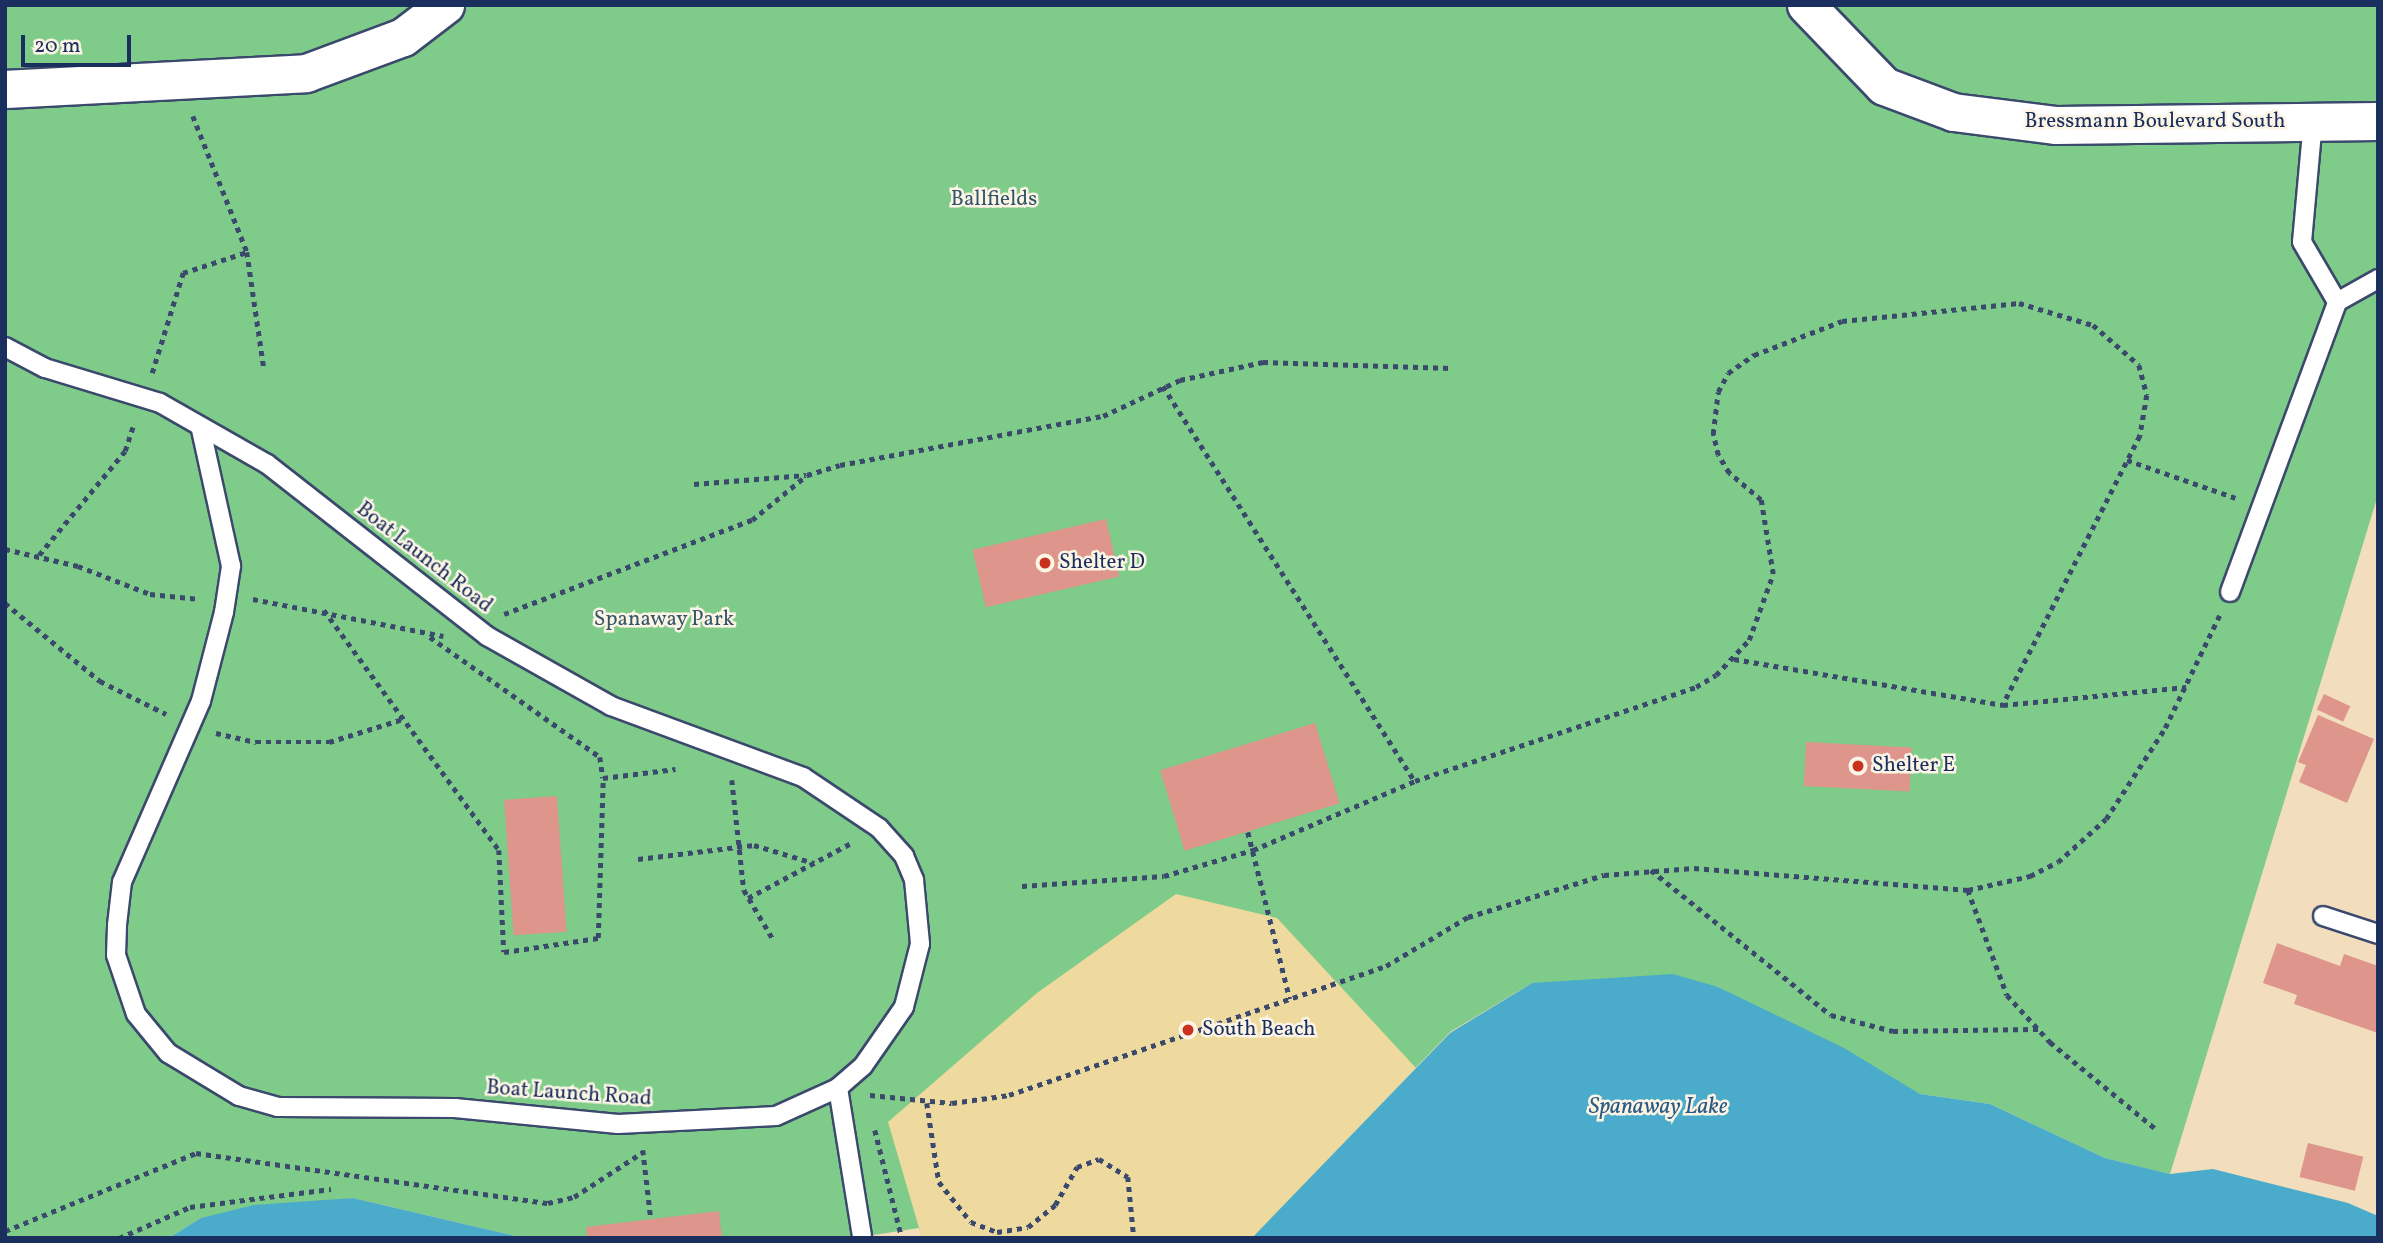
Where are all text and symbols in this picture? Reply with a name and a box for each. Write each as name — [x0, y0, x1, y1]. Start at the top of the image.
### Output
scale bar — [24, 21, 135, 65]
text: 20 m — [34, 32, 80, 61]
street label: Bressmann Boulevard South — [2024, 109, 2286, 135]
park label: Ballfields — [951, 187, 1037, 213]
street label: Boat Launch Road — [351, 497, 497, 619]
place label: Shelter D — [1059, 550, 1145, 576]
marker: Shelter D — [1037, 555, 1053, 571]
park label: Spanaway Park — [594, 607, 734, 633]
place label: Shelter E — [1872, 753, 1955, 779]
marker: Shelter E — [1850, 758, 1866, 774]
place label: South Beach — [1202, 1017, 1316, 1043]
marker: South Beach — [1180, 1022, 1196, 1038]
street label: Boat Launch Road — [486, 1076, 652, 1112]
water label: Spanaway Lake — [1589, 1093, 1727, 1121]

